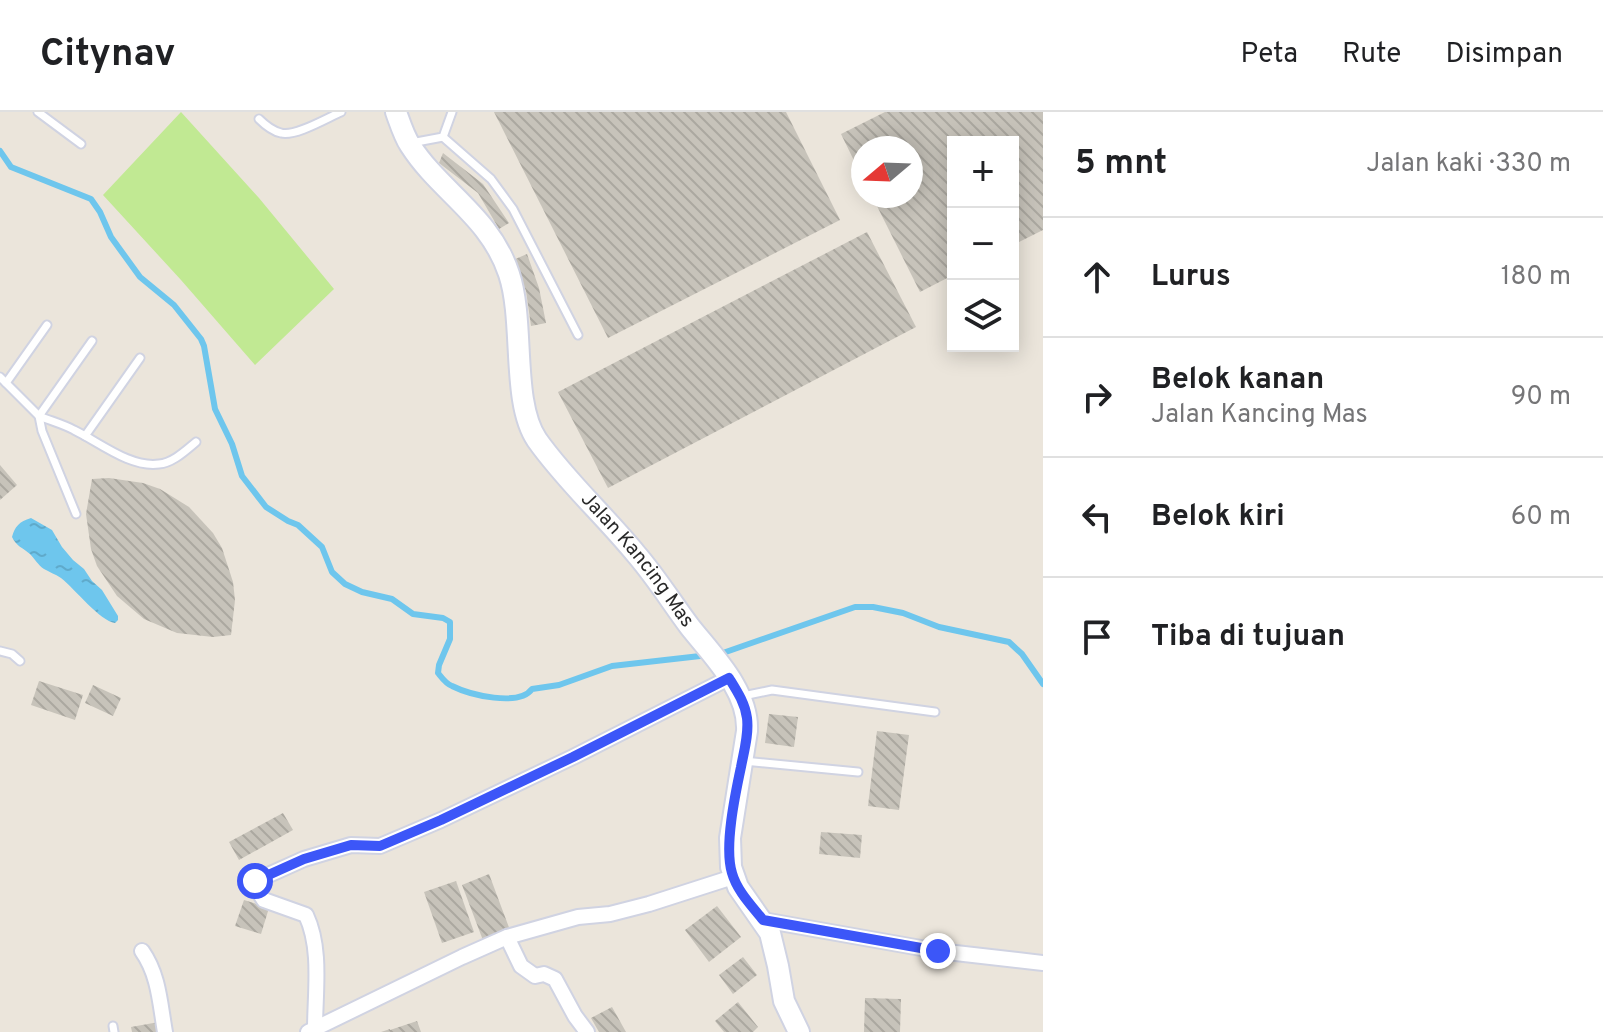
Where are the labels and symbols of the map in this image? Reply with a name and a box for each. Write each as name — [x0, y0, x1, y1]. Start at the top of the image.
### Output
north arrow — [851, 136, 923, 208]
street label: Jalan Kancing Mas — [574, 487, 699, 633]
route start — [237, 863, 273, 899]
route end — [920, 933, 956, 969]

